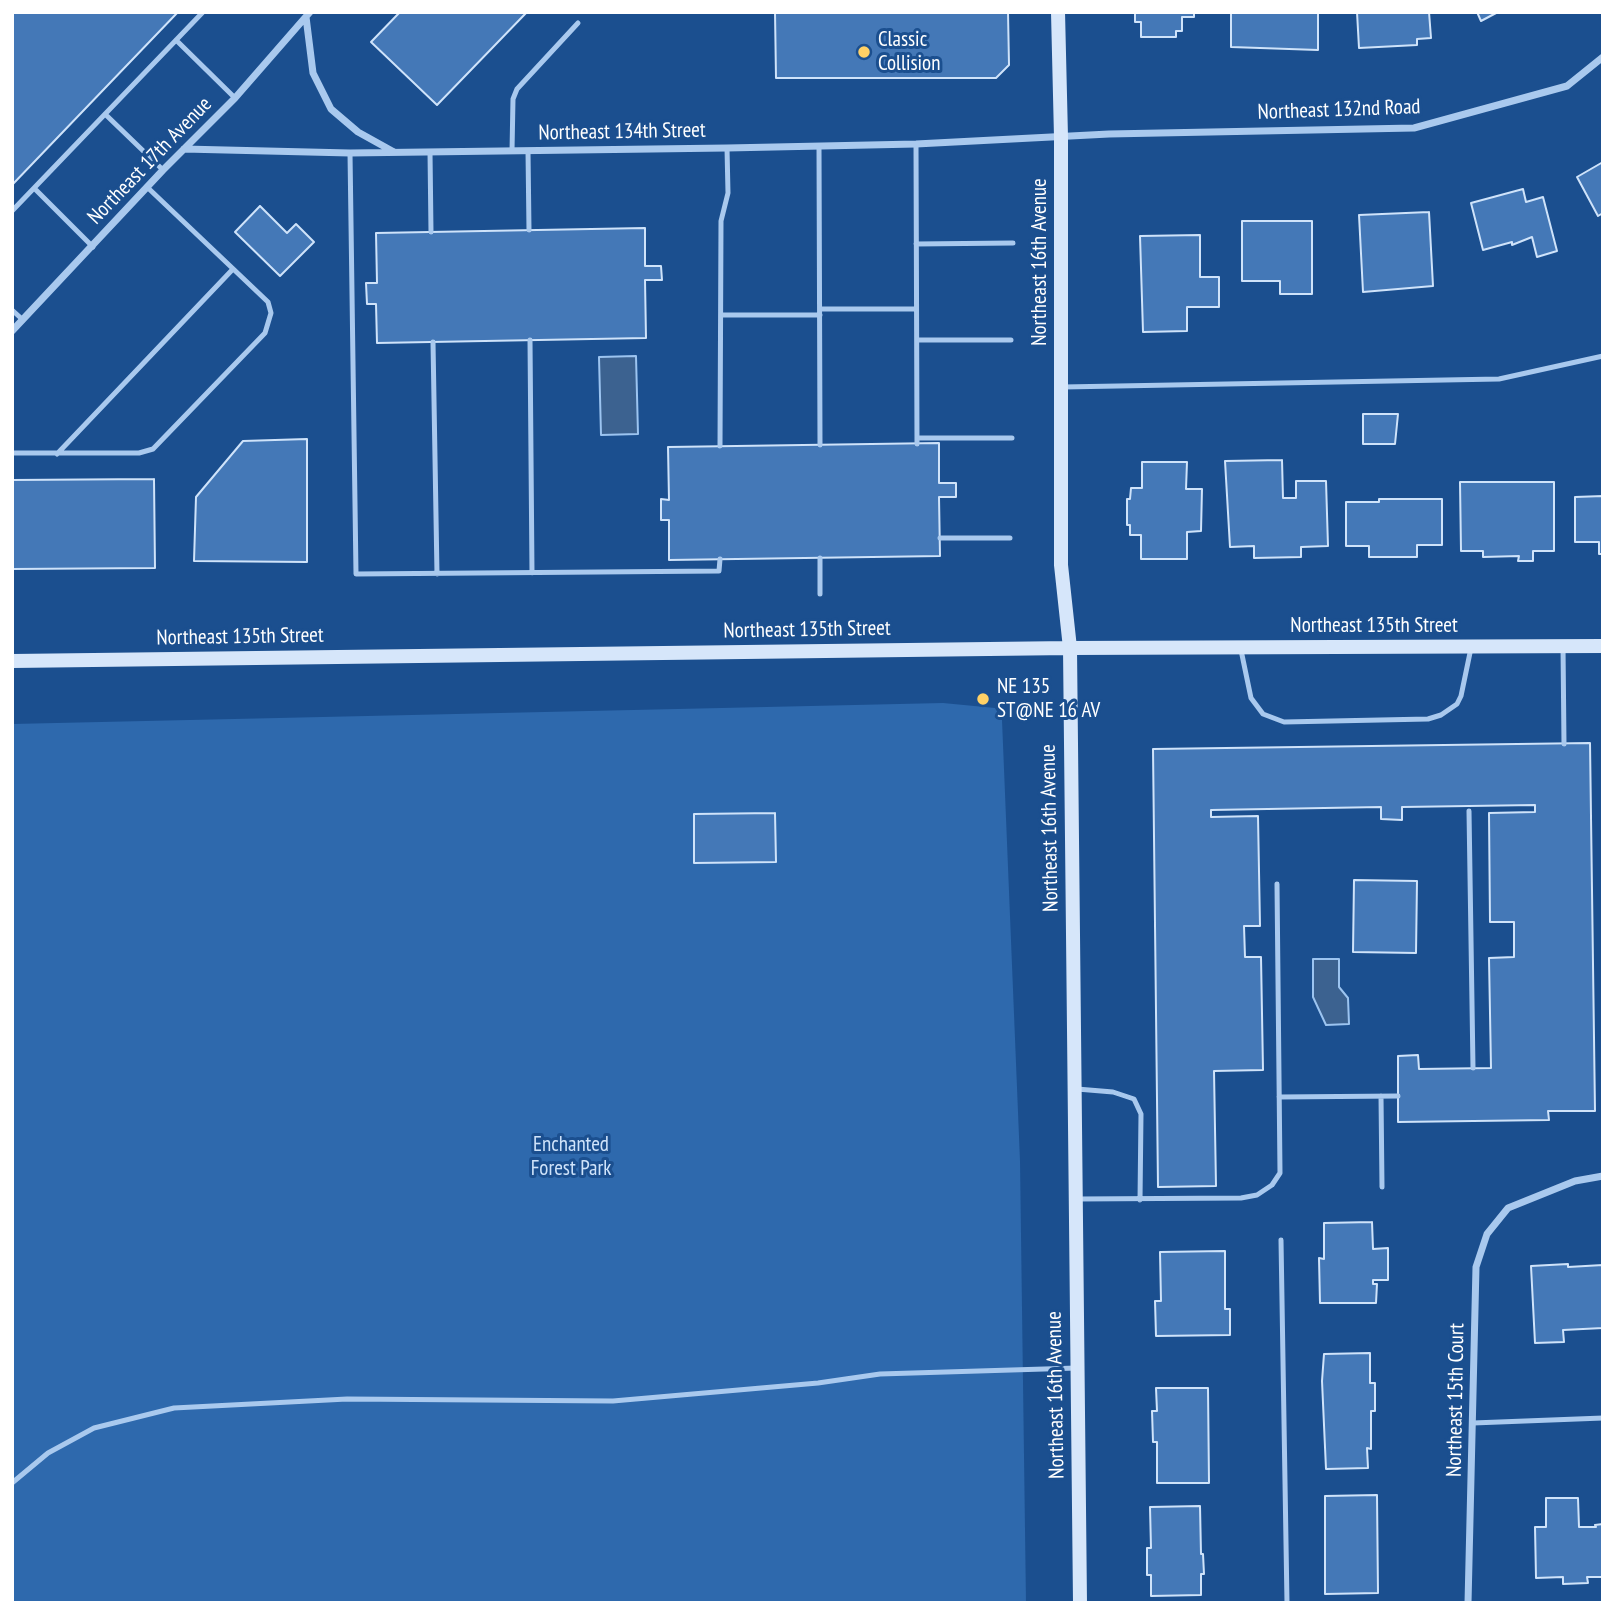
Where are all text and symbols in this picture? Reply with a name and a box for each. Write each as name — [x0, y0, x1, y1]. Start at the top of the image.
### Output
place label: Classic Collision — [878, 27, 940, 77]
marker: Classic Collision — [856, 44, 872, 60]
street label: Northeast 17th Avenue — [83, 92, 217, 230]
street label: Northeast 132nd Road — [1257, 95, 1421, 125]
street label: Northeast 134th Street — [538, 118, 706, 146]
street label: Northeast 16th Avenue — [1027, 178, 1053, 346]
street label: Northeast 135th Street — [1290, 613, 1458, 639]
street label: Northeast 135th Street — [723, 616, 891, 644]
street label: Northeast 135th Street — [156, 623, 324, 651]
place label: NE 135 ST@NE 16 AV — [997, 674, 1100, 724]
marker: NE 135 ST@NE 16 AV — [975, 691, 991, 707]
street label: Northeast 16th Avenue — [1036, 744, 1064, 912]
park label: Enchanted Forest Park — [531, 1132, 611, 1182]
street label: Northeast 16th Avenue — [1042, 1311, 1070, 1479]
street label: Northeast 15th Court — [1442, 1323, 1470, 1477]

